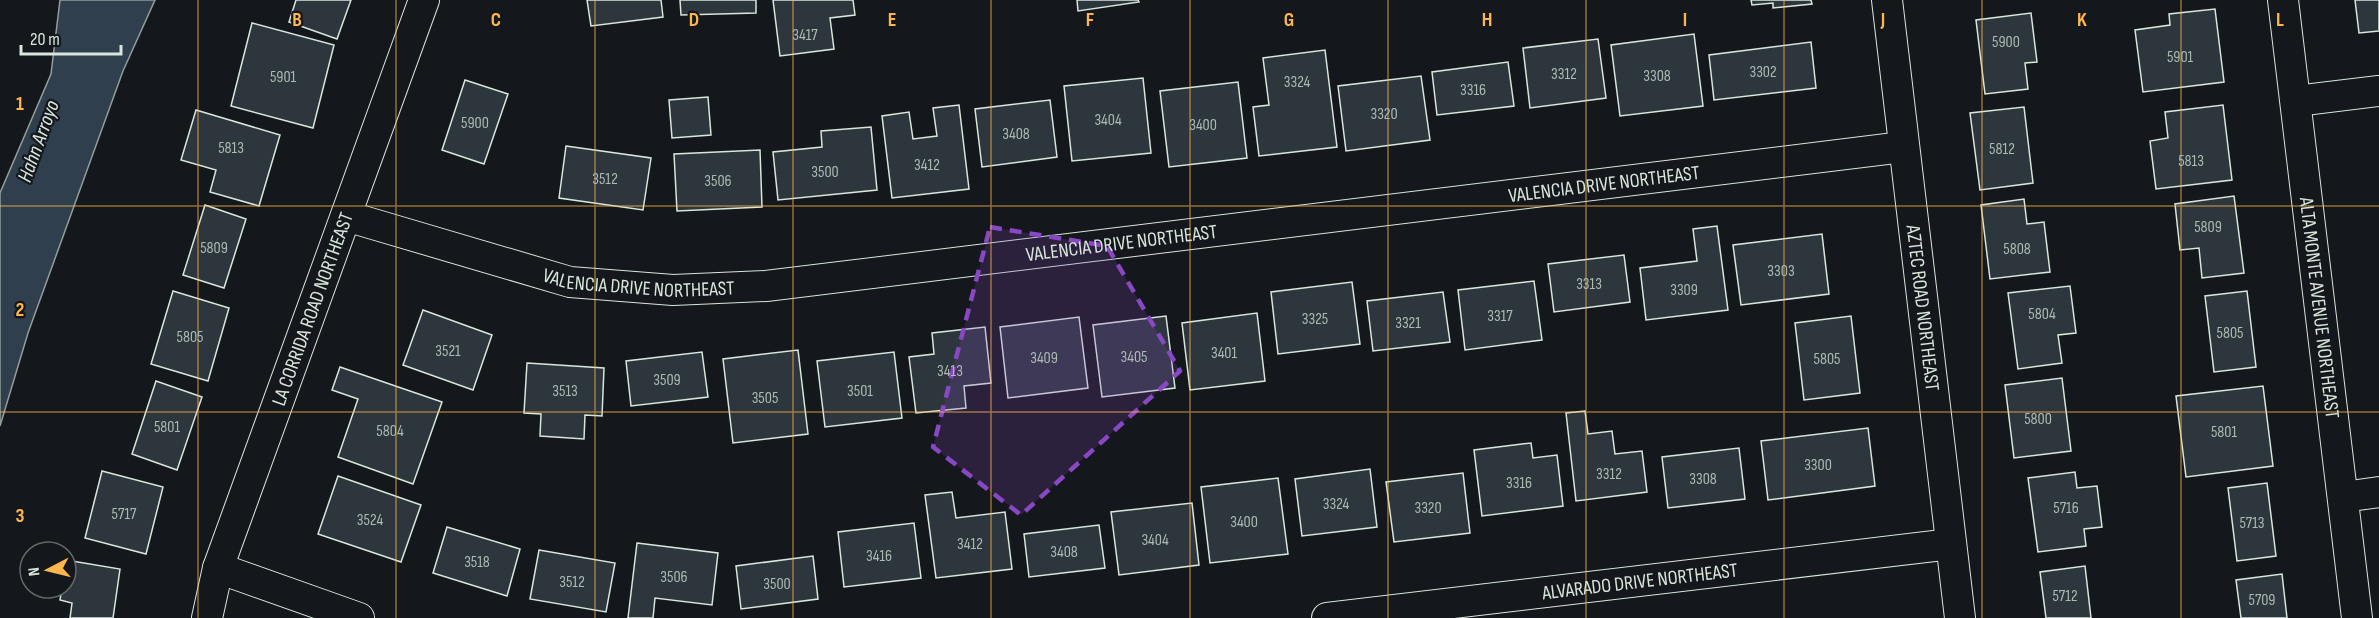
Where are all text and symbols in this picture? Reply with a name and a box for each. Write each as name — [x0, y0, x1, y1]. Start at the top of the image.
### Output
text: B — [292, 8, 302, 32]
text: C — [491, 8, 501, 32]
text: D — [689, 8, 699, 32]
text: E — [888, 8, 896, 32]
text: F — [1086, 8, 1094, 32]
text: G — [1284, 8, 1294, 32]
text: H — [1482, 8, 1492, 32]
text: I — [1683, 8, 1687, 32]
text: J — [1880, 8, 1885, 32]
text: K — [2077, 8, 2087, 32]
text: L — [2276, 8, 2284, 32]
scale bar — [21, 18, 122, 56]
house number: 3417 — [792, 26, 818, 45]
text: 20 m — [30, 29, 60, 50]
house number: 5900 — [1992, 33, 2020, 52]
house number: 5901 — [2167, 48, 2194, 67]
house number: 3302 — [1749, 63, 1777, 82]
house number: 3312 — [1551, 65, 1577, 84]
house number: 3308 — [1643, 67, 1671, 86]
house number: 5901 — [270, 68, 297, 87]
house number: 3324 — [1284, 73, 1311, 92]
house number: 3316 — [1460, 81, 1486, 100]
text: 1 — [16, 92, 24, 116]
water label: Hahn Arroyo — [12, 96, 65, 185]
house number: 3320 — [1370, 105, 1398, 124]
house number: 3404 — [1094, 111, 1122, 130]
house number: 5900 — [461, 114, 489, 133]
house number: 3400 — [1189, 116, 1217, 135]
house number: 3408 — [1002, 125, 1030, 144]
house number: 5813 — [218, 139, 244, 158]
house number: 5812 — [1989, 140, 2015, 159]
house number: 5813 — [2178, 152, 2204, 171]
house number: 3412 — [914, 156, 940, 175]
street label: VALENCIA DRIVE NORTHEAST — [1507, 161, 1701, 208]
house number: 3500 — [811, 163, 839, 182]
house number: 3512 — [592, 170, 618, 189]
house number: 3506 — [704, 172, 732, 191]
street label: ALTA MONTE AVENUE NORTHEAST — [2294, 195, 2344, 420]
street label: LA CORRIDA ROAD NORTHEAST — [267, 209, 359, 409]
house number: 5809 — [2194, 218, 2222, 237]
street label: VALENCIA DRIVE NORTHEAST — [1025, 220, 1219, 267]
street label: AZTEC ROAD NORTHEAST — [1901, 223, 1944, 392]
house number: 5809 — [200, 239, 228, 258]
house number: 5808 — [2003, 240, 2031, 259]
house number: 3303 — [1767, 262, 1795, 281]
street label: VALENCIA DRIVE NORTHEAST — [540, 264, 735, 303]
house number: 3313 — [1576, 275, 1602, 294]
house number: 3309 — [1670, 281, 1698, 300]
text: 2 — [16, 298, 24, 322]
house number: 5804 — [2028, 305, 2056, 324]
house number: 3317 — [1487, 307, 1513, 326]
house number: 3325 — [1302, 310, 1328, 329]
house number: 3321 — [1395, 314, 1421, 333]
house number: 5805 — [2217, 324, 2244, 343]
house number: 5805 — [177, 328, 204, 347]
house number: 3521 — [435, 342, 461, 361]
house number: 3401 — [1211, 344, 1237, 363]
house number: 3405 — [1121, 348, 1147, 367]
house number: 3409 — [1030, 349, 1058, 368]
house number: 5805 — [1814, 350, 1841, 369]
house number: 3413 — [937, 362, 963, 381]
house number: 3509 — [653, 371, 681, 390]
house number: 3513 — [552, 382, 578, 401]
house number: 3501 — [847, 382, 873, 401]
house number: 3505 — [752, 389, 778, 408]
house number: 5800 — [2024, 410, 2052, 429]
house number: 5801 — [154, 418, 180, 437]
house number: 5804 — [376, 422, 404, 441]
house number: 5801 — [2211, 423, 2237, 442]
house number: 3300 — [1804, 456, 1832, 475]
house number: 3312 — [1596, 465, 1622, 484]
house number: 3308 — [1689, 470, 1717, 489]
house number: 3316 — [1506, 474, 1532, 493]
house number: 3324 — [1323, 495, 1350, 514]
house number: 3320 — [1414, 499, 1442, 518]
house number: 5716 — [2053, 499, 2079, 518]
text: 3 — [16, 504, 25, 528]
house number: 5717 — [112, 505, 137, 524]
house number: 3524 — [357, 511, 383, 530]
house number: 3400 — [1230, 513, 1258, 532]
house number: 5713 — [2239, 514, 2265, 533]
house number: 3404 — [1141, 531, 1169, 550]
house number: 3412 — [957, 535, 983, 554]
north arrow — [18, 540, 78, 600]
house number: 3408 — [1050, 543, 1078, 562]
house number: 3416 — [866, 547, 892, 566]
house number: 3518 — [464, 553, 490, 572]
street label: ALVARADO DRIVE NORTHEAST — [1540, 558, 1739, 606]
text: N — [25, 566, 45, 577]
house number: 3506 — [660, 568, 688, 587]
house number: 3512 — [559, 573, 585, 592]
house number: 3500 — [763, 575, 791, 594]
house number: 5712 — [2052, 587, 2078, 606]
house number: 5709 — [2249, 591, 2275, 610]

